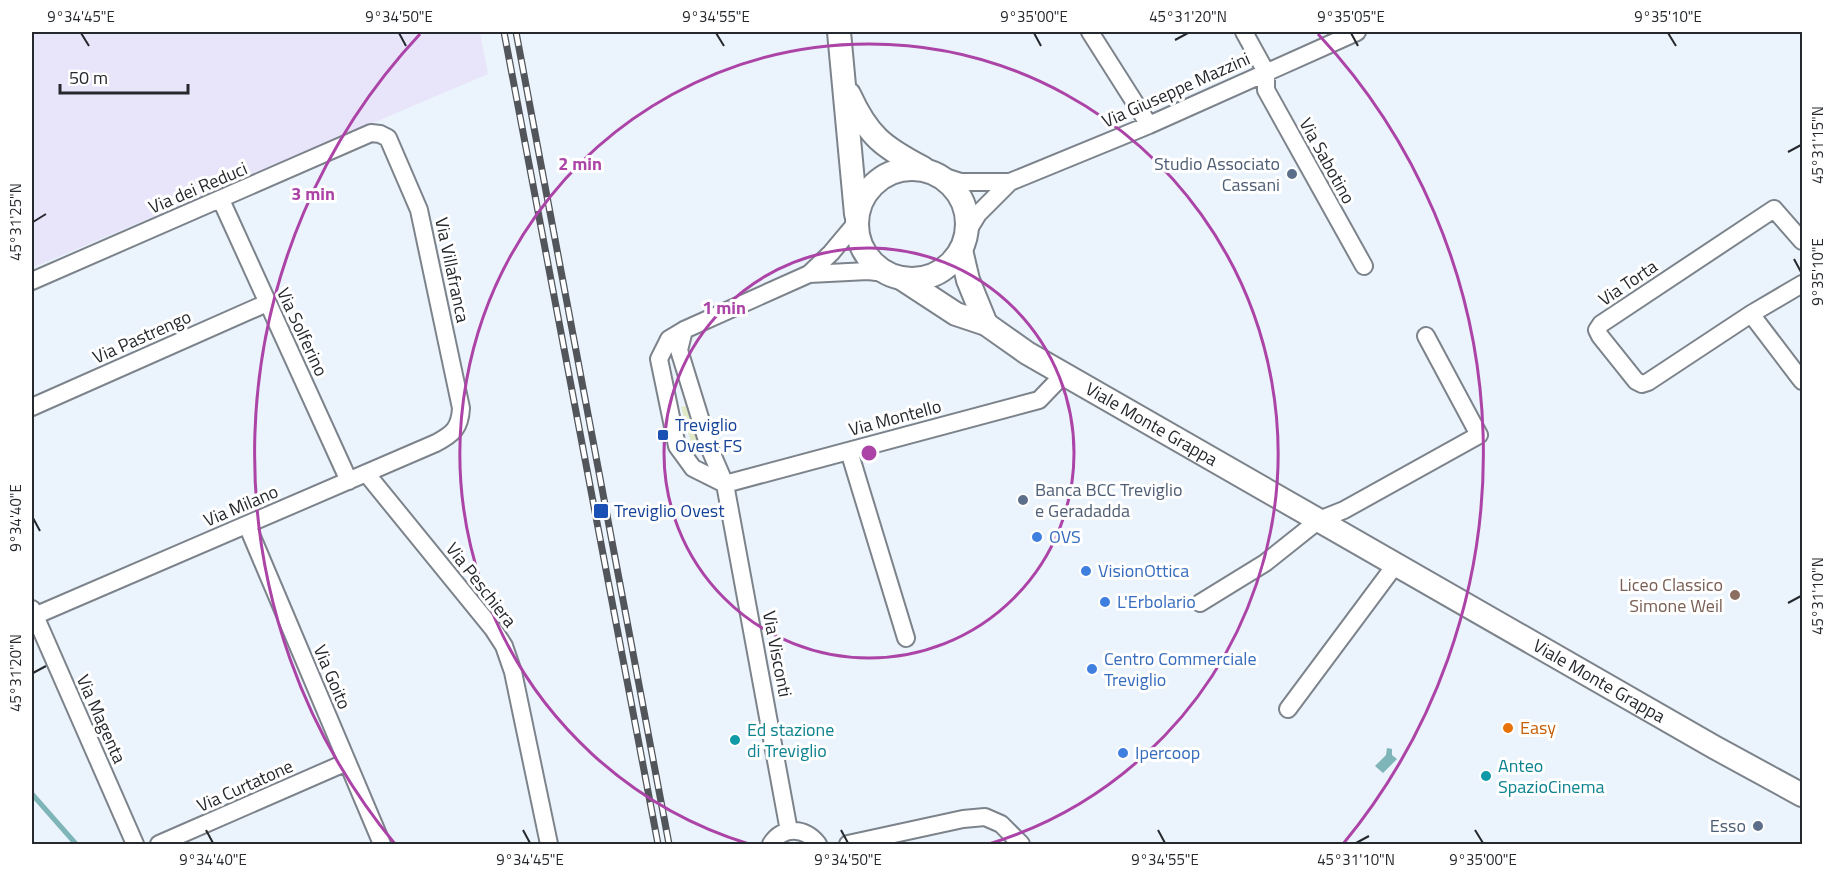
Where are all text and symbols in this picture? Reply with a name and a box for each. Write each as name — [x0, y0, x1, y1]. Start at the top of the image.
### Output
text: 9°34'45"E — [47, 5, 115, 28]
text: 9°34'50"E — [365, 5, 433, 28]
text: 9°34'55"E — [682, 5, 750, 28]
text: 9°35'00"E — [1000, 5, 1068, 28]
text: 45°31'20"N — [1149, 5, 1227, 28]
text: 9°35'05"E — [1317, 5, 1385, 28]
text: 9°35'10"E — [1634, 5, 1702, 28]
street label: Via Giuseppe Mazzini — [1097, 45, 1254, 134]
scale bar — [60, 57, 188, 95]
text: 50 m — [69, 64, 108, 91]
text: 45°31'15"N — [1806, 106, 1829, 184]
street label: Via Sabotino — [1293, 113, 1362, 209]
text: 2 min — [558, 150, 602, 177]
place label: Studio Associato Cassani — [1154, 150, 1280, 198]
street label: Via dei Reduci — [144, 155, 251, 220]
marker: Studio Associato Cassani — [1285, 167, 1299, 181]
text: 3 min — [291, 180, 335, 207]
text: 45°31'25"N — [4, 183, 27, 261]
street label: Via Villafranca — [428, 215, 477, 325]
text: 9°35'10"E — [1806, 238, 1829, 306]
street label: Via Torta — [1593, 253, 1663, 312]
street label: Via Solferino — [270, 283, 335, 381]
text: 1 min — [702, 294, 746, 321]
street label: Via Pastrengo — [88, 303, 195, 370]
street label: Viale Monte Grappa — [1080, 375, 1223, 473]
street label: Via Montello — [846, 392, 944, 443]
place label: Treviglio Ovest FS — [675, 411, 742, 459]
marker: Treviglio Ovest FS — [656, 428, 670, 442]
centre of rings — [859, 443, 879, 463]
place label: Banca BCC Treviglio e Geradadda — [1035, 476, 1182, 524]
street label: Via Milano — [199, 478, 282, 533]
text: 9°34'40"E — [4, 484, 27, 552]
marker: Banca BCC Treviglio e Geradadda — [1016, 493, 1030, 507]
place label: Treviglio Ovest — [614, 497, 725, 524]
marker: Treviglio Ovest — [592, 502, 610, 520]
place label: OVS — [1049, 523, 1081, 550]
marker: OVS — [1030, 530, 1044, 544]
street label: Via Peschiera — [440, 536, 523, 633]
place label: VisionOttica — [1098, 557, 1189, 584]
text: 45°31'10"N — [1806, 557, 1829, 635]
marker: VisionOttica — [1079, 564, 1093, 578]
place label: Liceo Classico Simone Weil — [1619, 571, 1723, 619]
place label: L'Erbolario — [1117, 588, 1196, 615]
marker: Liceo Classico Simone Weil — [1728, 588, 1742, 602]
marker: L'Erbolario — [1098, 595, 1112, 609]
street label: Via Visconti — [756, 608, 799, 699]
street label: Viale Monte Grappa — [1528, 632, 1670, 729]
text: 45°31'20"N — [4, 634, 27, 712]
street label: Via Goito — [307, 640, 358, 713]
place label: Centro Commerciale Treviglio — [1104, 645, 1257, 693]
marker: Centro Commerciale Treviglio — [1085, 662, 1099, 676]
street label: Via Magenta — [70, 670, 133, 768]
place label: Easy — [1520, 714, 1556, 741]
place label: Ed stazione di Treviglio — [747, 716, 834, 764]
marker: Easy — [1501, 721, 1515, 735]
marker: Ed stazione di Treviglio — [728, 733, 742, 747]
place label: Ipercoop — [1135, 739, 1200, 766]
marker: Ipercoop — [1116, 746, 1130, 760]
street label: Via Curtatone — [192, 752, 297, 819]
place label: Anteo SpazioCinema — [1498, 752, 1604, 800]
marker: Anteo SpazioCinema — [1479, 769, 1493, 783]
place label: Esso — [1710, 812, 1746, 839]
marker: Esso — [1751, 819, 1765, 833]
text: 9°34'40"E — [179, 848, 247, 871]
text: 9°34'45"E — [496, 848, 564, 871]
text: 9°34'50"E — [814, 848, 882, 871]
text: 9°34'55"E — [1131, 848, 1199, 871]
text: 45°31'10"N — [1317, 848, 1395, 871]
text: 9°35'00"E — [1449, 848, 1517, 871]

